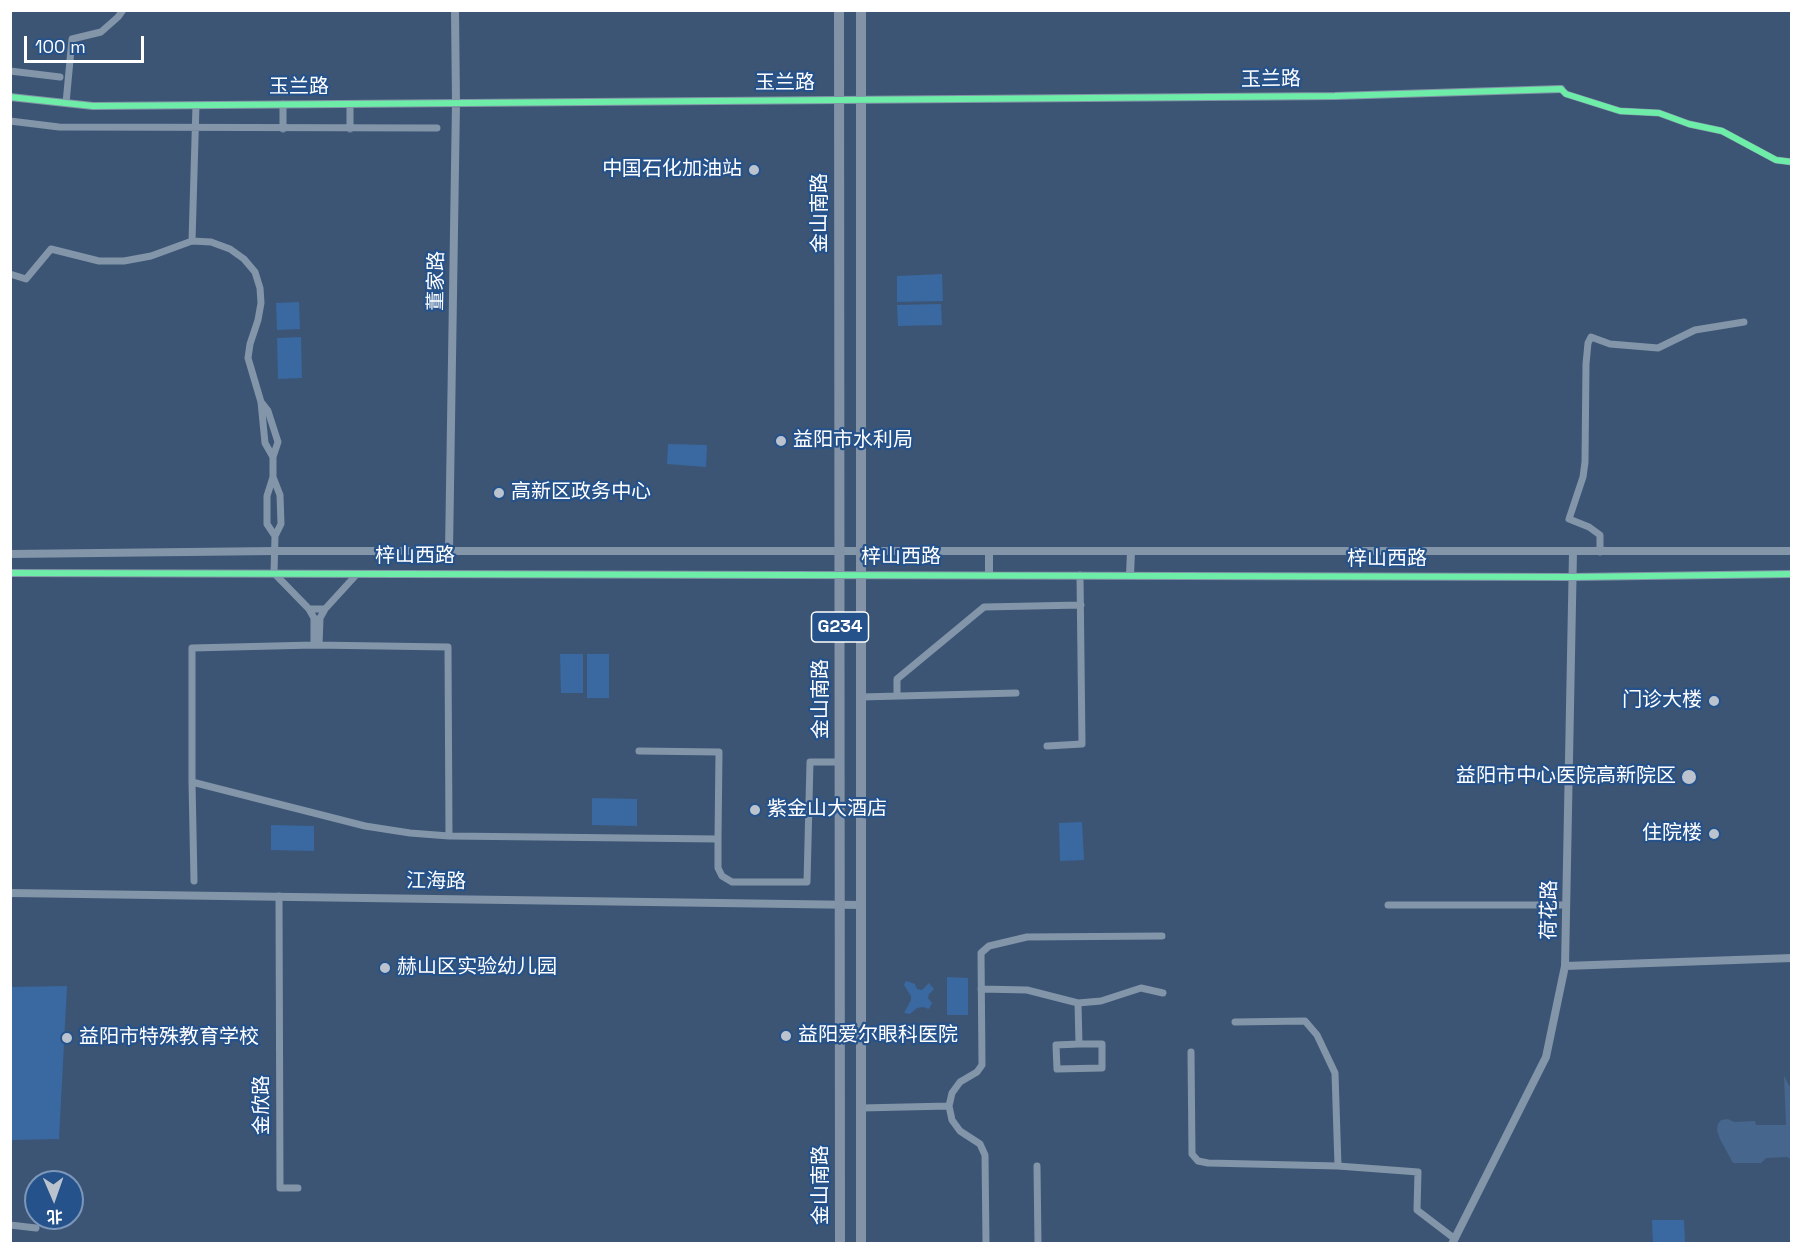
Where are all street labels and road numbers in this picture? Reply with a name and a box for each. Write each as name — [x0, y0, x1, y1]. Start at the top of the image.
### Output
street label: 玉兰路 — [1241, 67, 1301, 93]
street label: 玉兰路 — [755, 72, 815, 96]
street label: 玉兰路 — [269, 76, 329, 100]
street label: 金山南路 — [809, 173, 833, 253]
street label: 董家路 — [424, 251, 450, 311]
street label: 梓山西路 — [375, 545, 455, 569]
street label: 梓山西路 — [861, 546, 941, 570]
street label: 梓山西路 — [1347, 548, 1427, 572]
road number: G234 — [812, 612, 868, 642]
street label: 金山南路 — [810, 659, 834, 739]
street label: 江海路 — [406, 869, 466, 895]
street label: 荷花路 — [1537, 880, 1563, 940]
street label: 金欣路 — [251, 1075, 275, 1135]
street label: 金山南路 — [810, 1145, 834, 1225]

